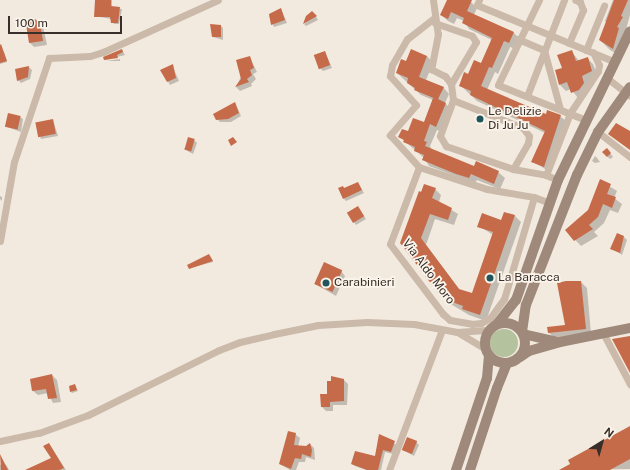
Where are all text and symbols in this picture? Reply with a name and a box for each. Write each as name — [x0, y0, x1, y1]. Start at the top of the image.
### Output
scale bar — [10, 8, 124, 34]
text: 100 m — [15, 16, 48, 30]
place label: Le Delizie Di Ju Ju — [488, 105, 542, 133]
marker: Le Delizie Di Ju Ju — [475, 114, 485, 124]
street label: Via Aldo Moro — [399, 237, 457, 307]
place label: La Baracca — [498, 271, 560, 285]
marker: La Baracca — [485, 273, 495, 283]
place label: Carabinieri — [334, 276, 394, 290]
marker: Carabinieri — [321, 278, 331, 288]
north arrow — [582, 422, 622, 462]
text: N — [602, 425, 616, 440]

